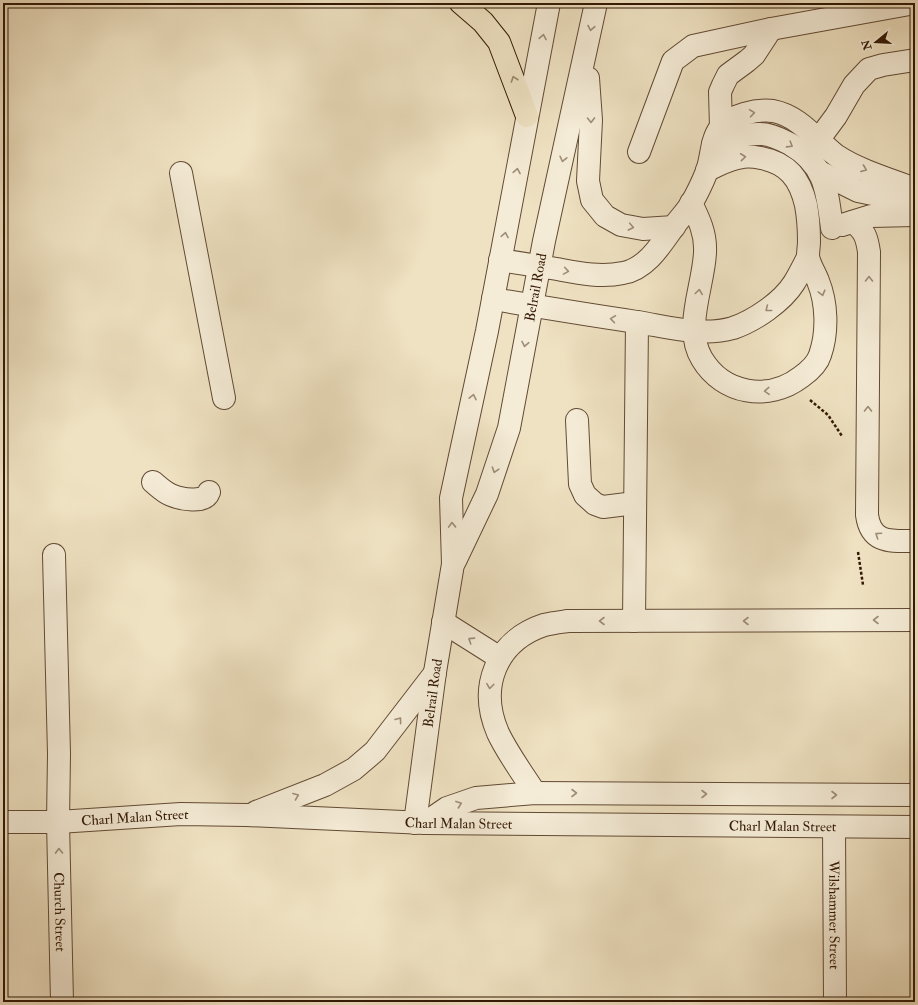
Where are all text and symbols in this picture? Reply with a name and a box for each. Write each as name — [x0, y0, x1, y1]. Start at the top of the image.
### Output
north arrow — [856, 22, 896, 62]
one-way arrow — [588, 25, 596, 31]
one-way arrow — [538, 34, 547, 40]
text: N — [859, 37, 875, 53]
one-way arrow — [510, 76, 518, 83]
one-way arrow — [749, 109, 755, 118]
one-way arrow — [587, 117, 595, 123]
one-way arrow — [786, 140, 793, 147]
one-way arrow — [740, 153, 746, 162]
one-way arrow — [559, 156, 567, 162]
one-way arrow — [861, 165, 868, 173]
one-way arrow — [512, 168, 520, 174]
one-way arrow — [628, 222, 634, 230]
one-way arrow — [500, 232, 508, 238]
street label: Belrail Road — [521, 252, 550, 323]
one-way arrow — [563, 266, 569, 275]
one-way arrow — [865, 276, 873, 282]
one-way arrow — [694, 289, 703, 295]
one-way arrow — [817, 289, 826, 296]
one-way arrow — [765, 304, 772, 311]
one-way arrow — [610, 315, 616, 324]
one-way arrow — [521, 341, 530, 347]
one-way arrow — [764, 387, 770, 395]
one-way arrow — [468, 394, 476, 400]
one-way arrow — [864, 406, 872, 412]
one-way arrow — [491, 466, 500, 473]
one-way arrow — [448, 522, 456, 528]
one-way arrow — [875, 533, 882, 540]
one-way arrow — [873, 616, 879, 624]
one-way arrow — [599, 617, 605, 625]
one-way arrow — [743, 617, 749, 625]
one-way arrow — [468, 637, 475, 645]
street label: Belrail Road — [419, 657, 446, 729]
one-way arrow — [486, 683, 495, 689]
one-way arrow — [394, 718, 401, 725]
one-way arrow — [571, 789, 577, 797]
one-way arrow — [701, 790, 707, 798]
one-way arrow — [831, 791, 837, 799]
one-way arrow — [293, 792, 300, 800]
one-way arrow — [455, 800, 462, 808]
street label: Charl Malan Street — [81, 805, 189, 829]
street label: Charl Malan Street — [404, 814, 513, 832]
street label: Charl Malan Street — [729, 817, 837, 835]
one-way arrow — [55, 848, 63, 854]
street label: Wilshammer Street — [826, 859, 843, 970]
street label: Church Street — [51, 872, 69, 952]

